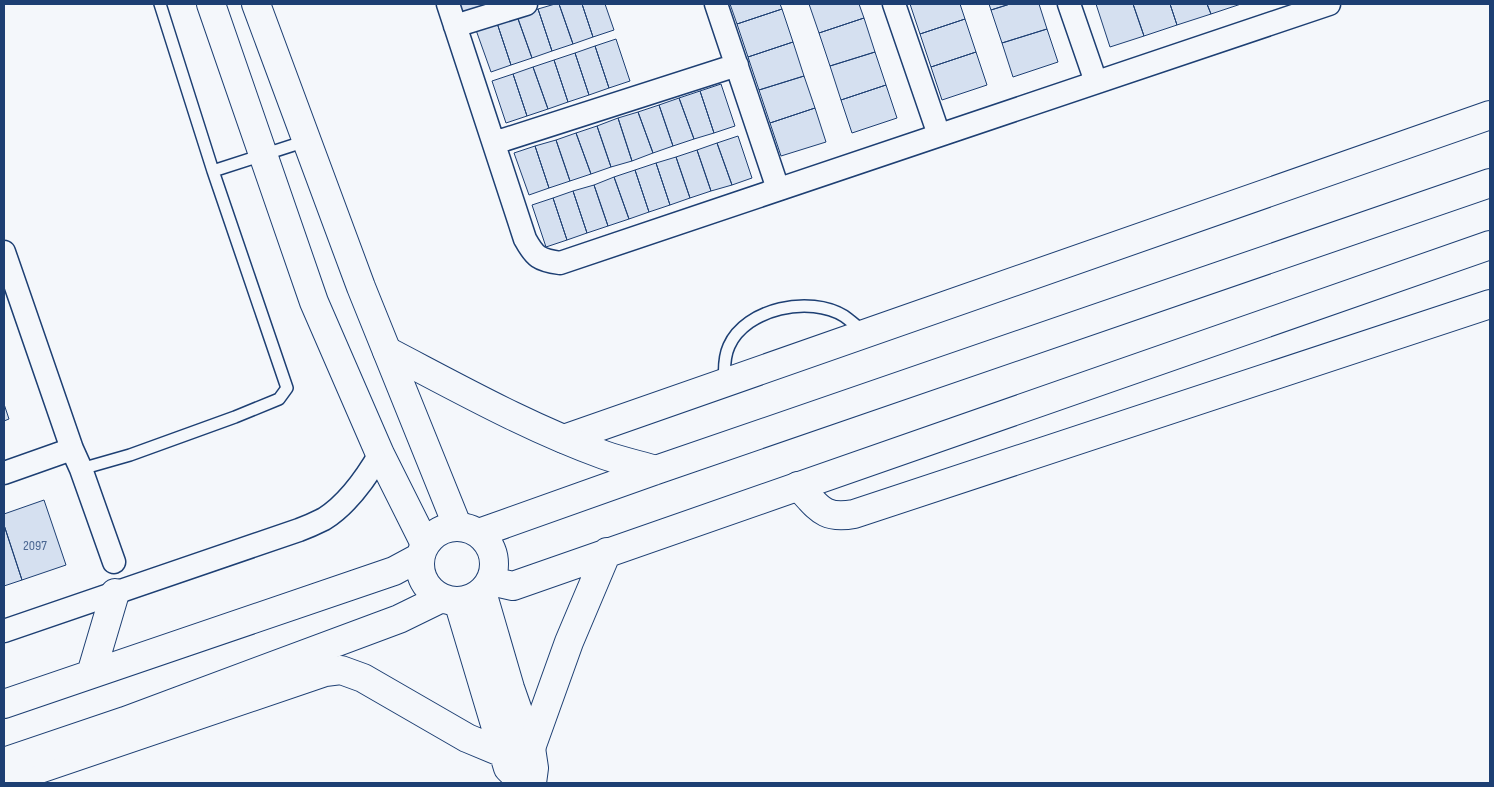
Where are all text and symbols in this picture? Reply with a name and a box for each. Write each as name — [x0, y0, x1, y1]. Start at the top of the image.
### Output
house number: 2097 — [23, 537, 47, 554]

